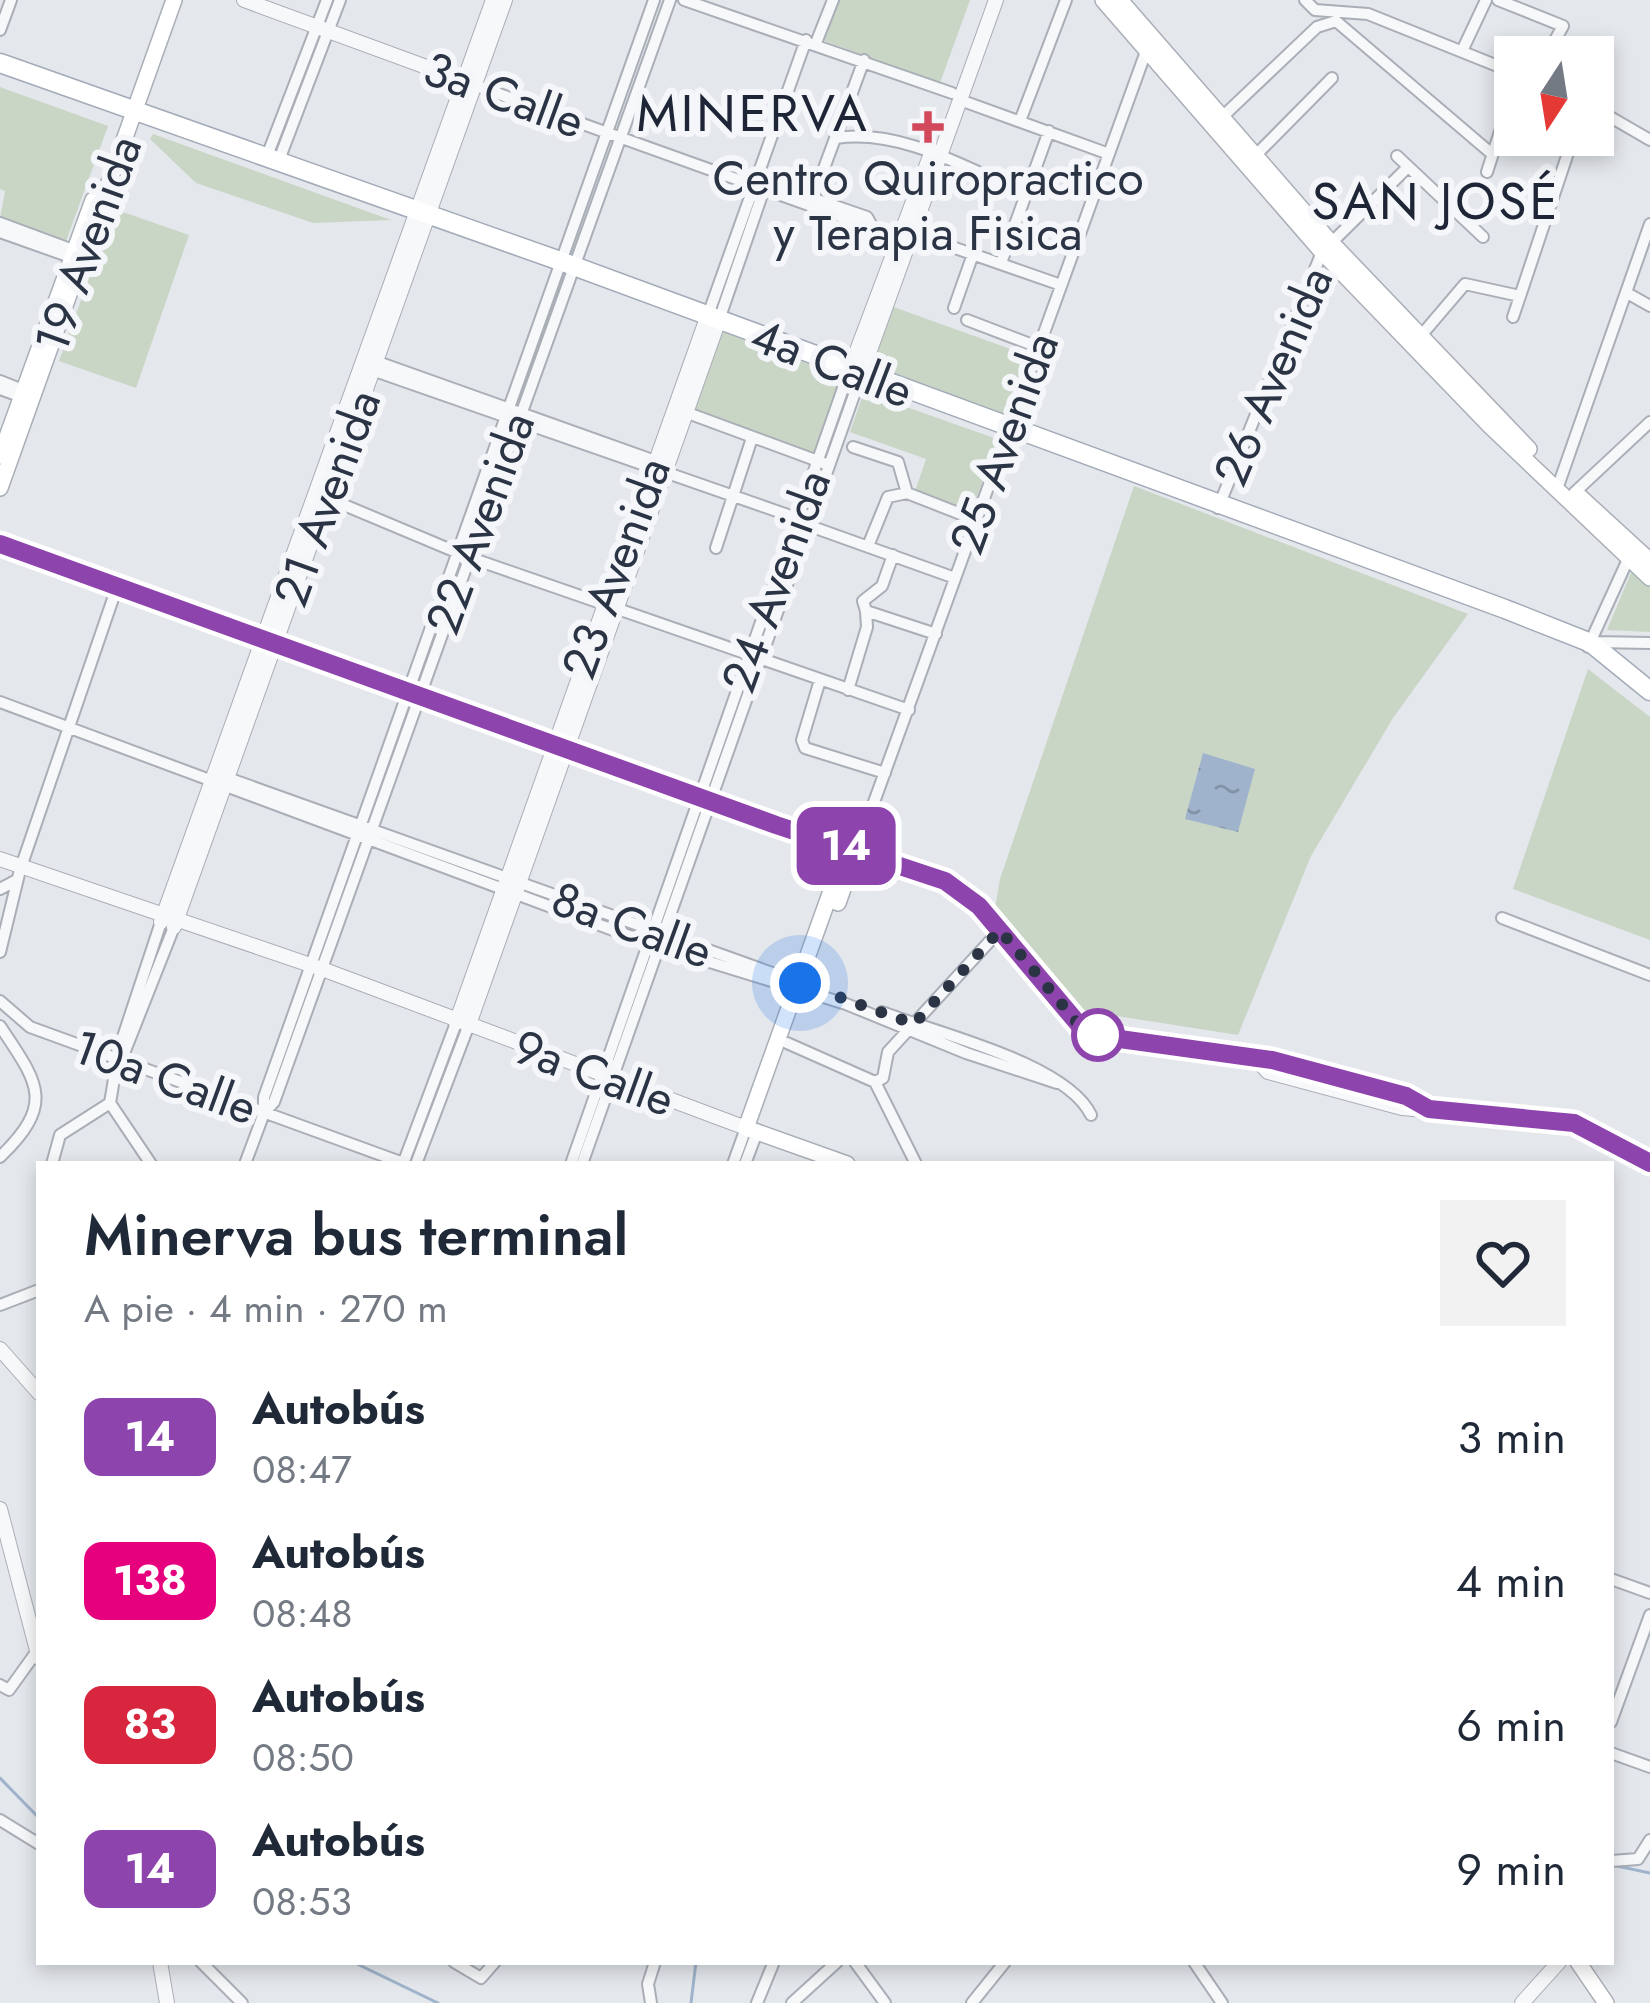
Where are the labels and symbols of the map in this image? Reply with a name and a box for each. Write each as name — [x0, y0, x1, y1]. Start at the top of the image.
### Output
street label: 3a Calle — [414, 34, 594, 156]
north arrow — [1494, 36, 1614, 156]
district label: MINERVA — [636, 76, 870, 150]
marker: Centro Quiropractico y Terapia Fisica — [912, 111, 944, 143]
street label: 19 Avenida — [17, 126, 159, 362]
place label: Centro Quiropractico y Terapia Fisica — [712, 144, 1144, 268]
district label: SAN JOSÉ — [1312, 164, 1560, 238]
street label: 26 Avenida — [1196, 256, 1350, 496]
street label: 4a Calle — [741, 301, 923, 425]
street label: 25 Avenida — [932, 323, 1076, 563]
street label: 21 Avenida — [256, 380, 398, 616]
street label: 22 Avenida — [408, 402, 552, 644]
street label: 23 Avenida — [544, 448, 688, 688]
street label: 24 Avenida — [704, 460, 848, 702]
line badge: 14 — [792, 807, 900, 885]
street label: 8a Calle — [542, 864, 722, 986]
your location — [770, 953, 830, 1013]
unlabelled marker — [1073, 1010, 1123, 1060]
street label: 10a Calle — [64, 1012, 266, 1142]
street label: 9a Calle — [504, 1012, 684, 1134]

